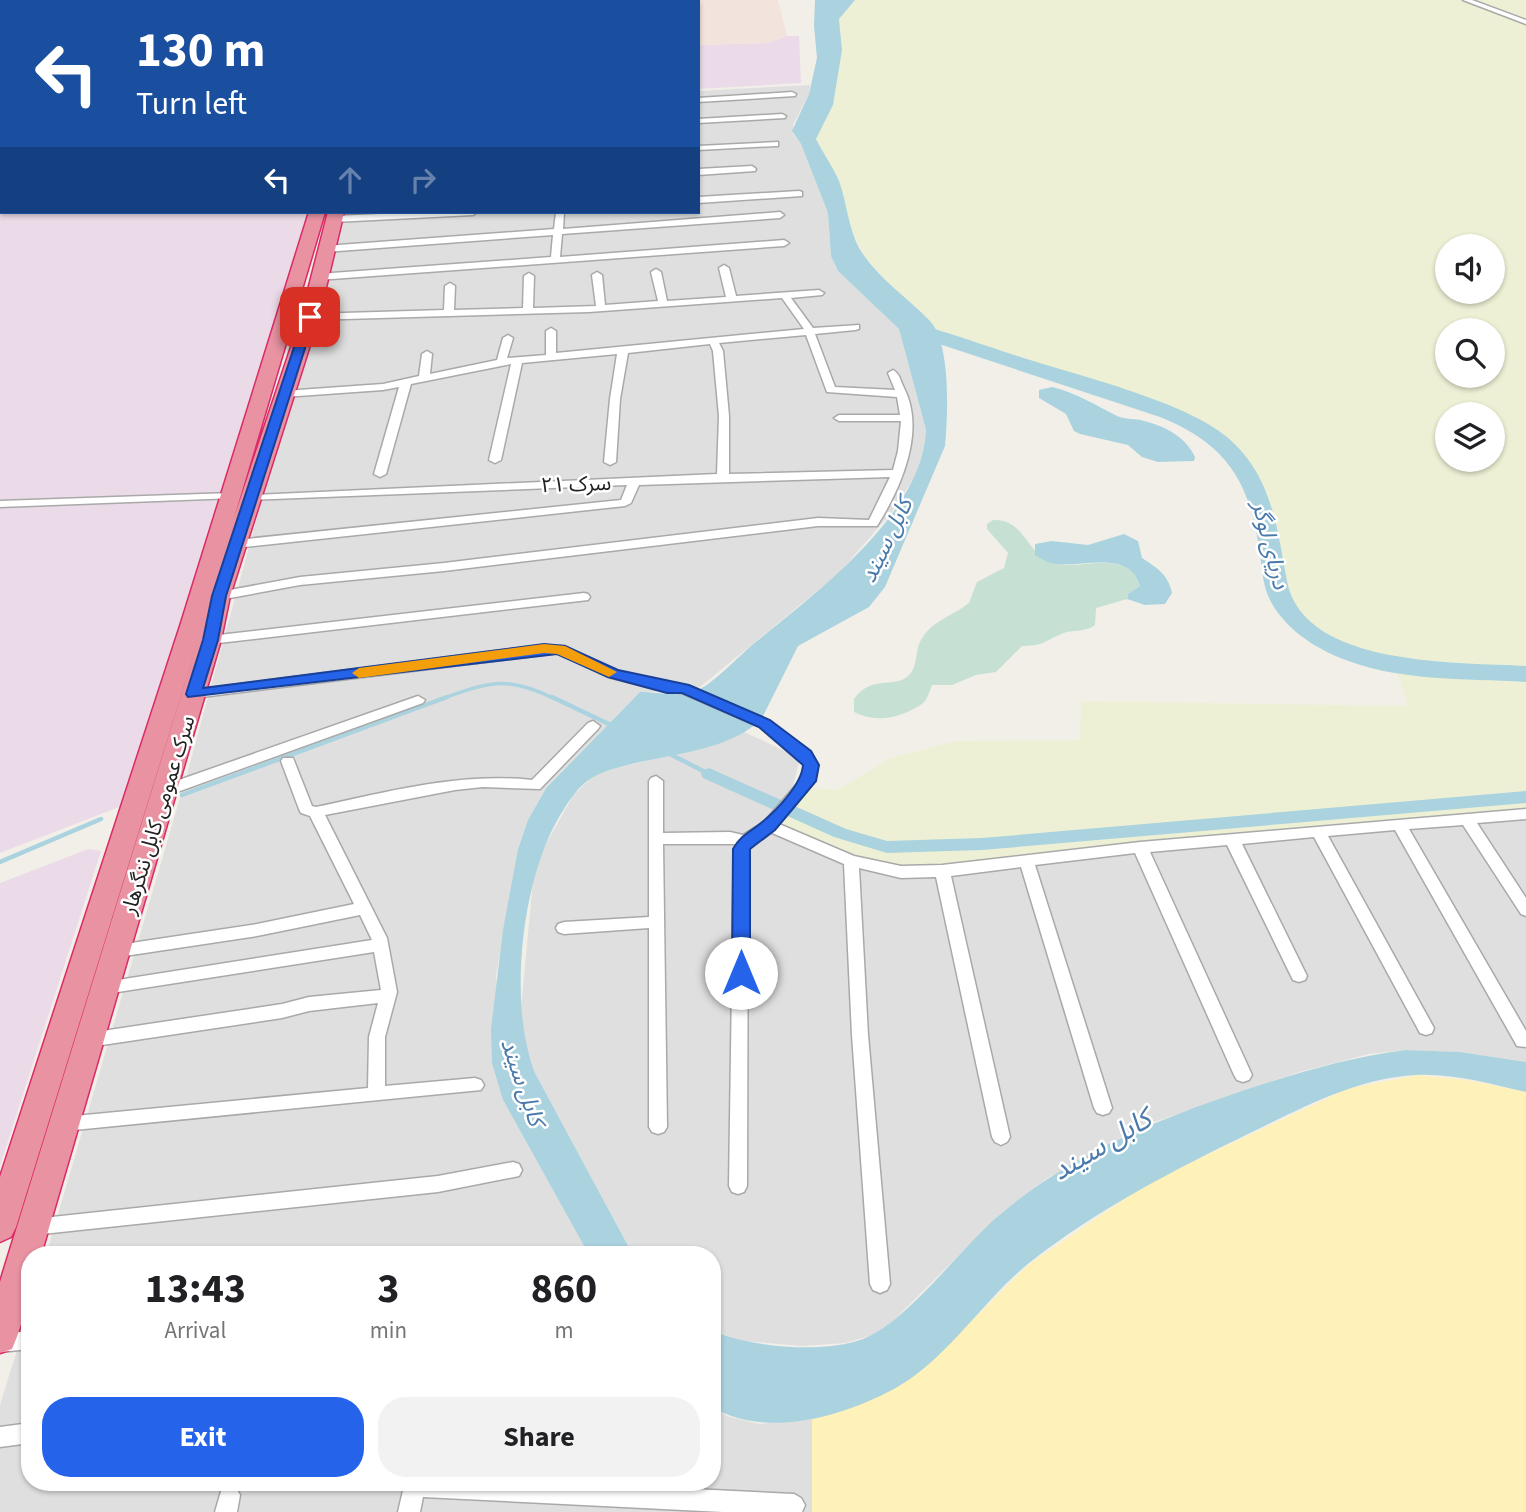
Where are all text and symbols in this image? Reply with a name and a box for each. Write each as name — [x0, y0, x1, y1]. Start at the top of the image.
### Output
text: 130 m — [136, 16, 265, 86]
icon: left — [21, 28, 112, 119]
text: Turn left — [136, 81, 247, 127]
icon: left — [258, 161, 296, 199]
icon: ahead — [331, 161, 369, 199]
icon: right — [404, 161, 442, 199]
map controls — [1435, 234, 1505, 472]
button: sound — [1435, 234, 1505, 304]
pin — [280, 287, 340, 347]
icon: arrive — [291, 298, 329, 336]
button: search — [1435, 318, 1505, 388]
button: layers — [1435, 402, 1505, 472]
street label: سرک ۲۱ — [540, 468, 612, 500]
water label: کابل سيند — [852, 488, 923, 588]
water label: دریای لوگر — [1243, 496, 1298, 594]
street label: سرک عمومی کابل ننگرهار — [113, 712, 203, 919]
position arrow — [704, 936, 778, 1010]
water label: کابل سيند — [492, 1034, 554, 1135]
water label: کابل سيند — [1044, 1097, 1164, 1190]
text: 13:43 — [145, 1259, 246, 1319]
text: 3 — [377, 1259, 399, 1319]
text: 860 — [531, 1259, 597, 1319]
text: Arrival — [164, 1314, 226, 1347]
text: min — [370, 1314, 407, 1347]
text: m — [554, 1314, 574, 1347]
button: Exit — [42, 1397, 364, 1477]
button: Share — [378, 1397, 700, 1477]

